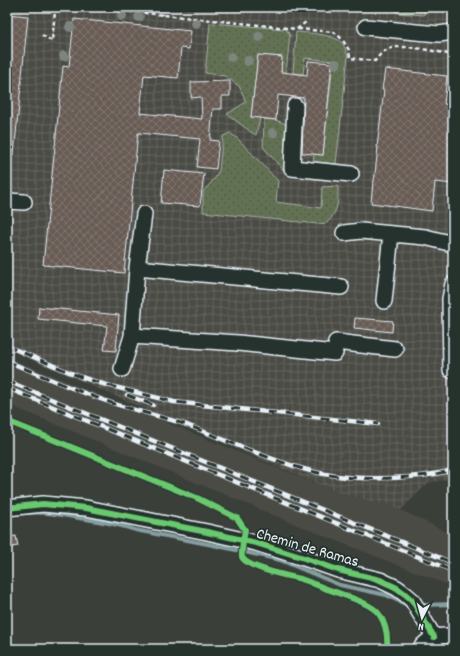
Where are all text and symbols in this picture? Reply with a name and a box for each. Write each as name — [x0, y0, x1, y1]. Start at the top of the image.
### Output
street label: Chemin de Ramas — [253, 523, 362, 574]
north arrow — [402, 598, 442, 638]
text: N — [417, 618, 425, 634]

